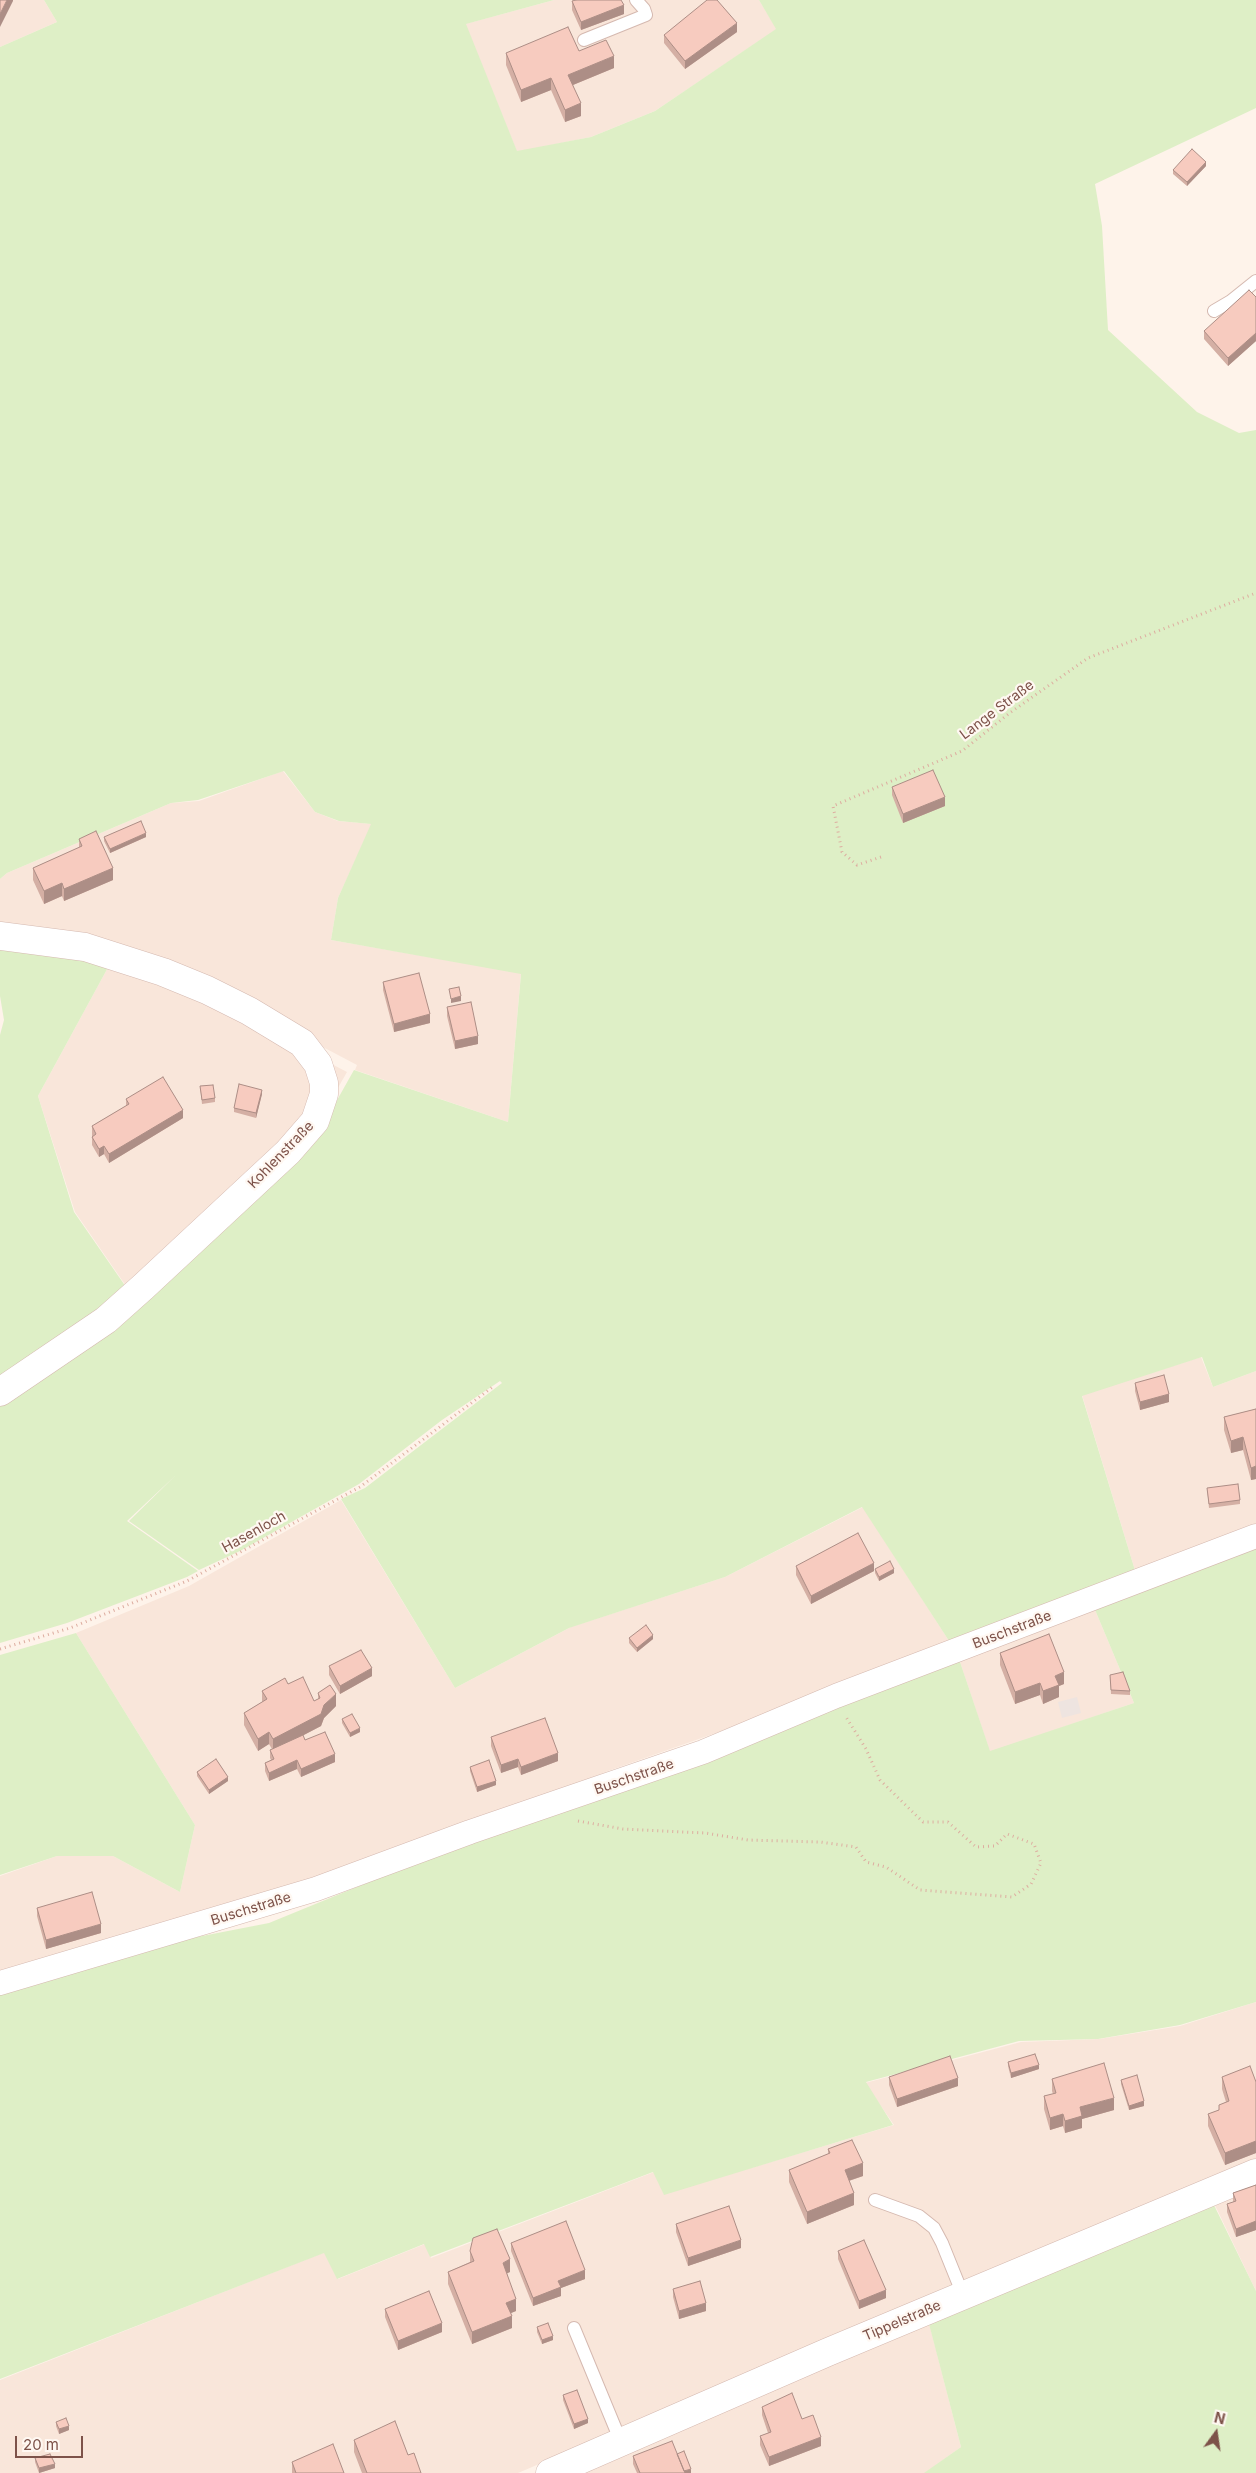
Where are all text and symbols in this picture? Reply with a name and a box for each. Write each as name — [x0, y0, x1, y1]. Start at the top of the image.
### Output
street label: Lange Straße — [957, 677, 1037, 743]
street label: Kohlenstraße — [245, 1118, 317, 1192]
street label: Hasenloch — [219, 1508, 289, 1556]
street label: Buschstraße — [970, 1607, 1054, 1653]
street label: Buschstraße — [592, 1756, 676, 1798]
street label: Buschstraße — [209, 1889, 293, 1929]
street label: Tippelstraße — [861, 2297, 943, 2345]
north arrow — [1191, 2408, 1241, 2458]
text: N — [1213, 2408, 1227, 2427]
scale bar — [18, 2426, 85, 2458]
text: 20 m — [23, 2435, 59, 2454]

